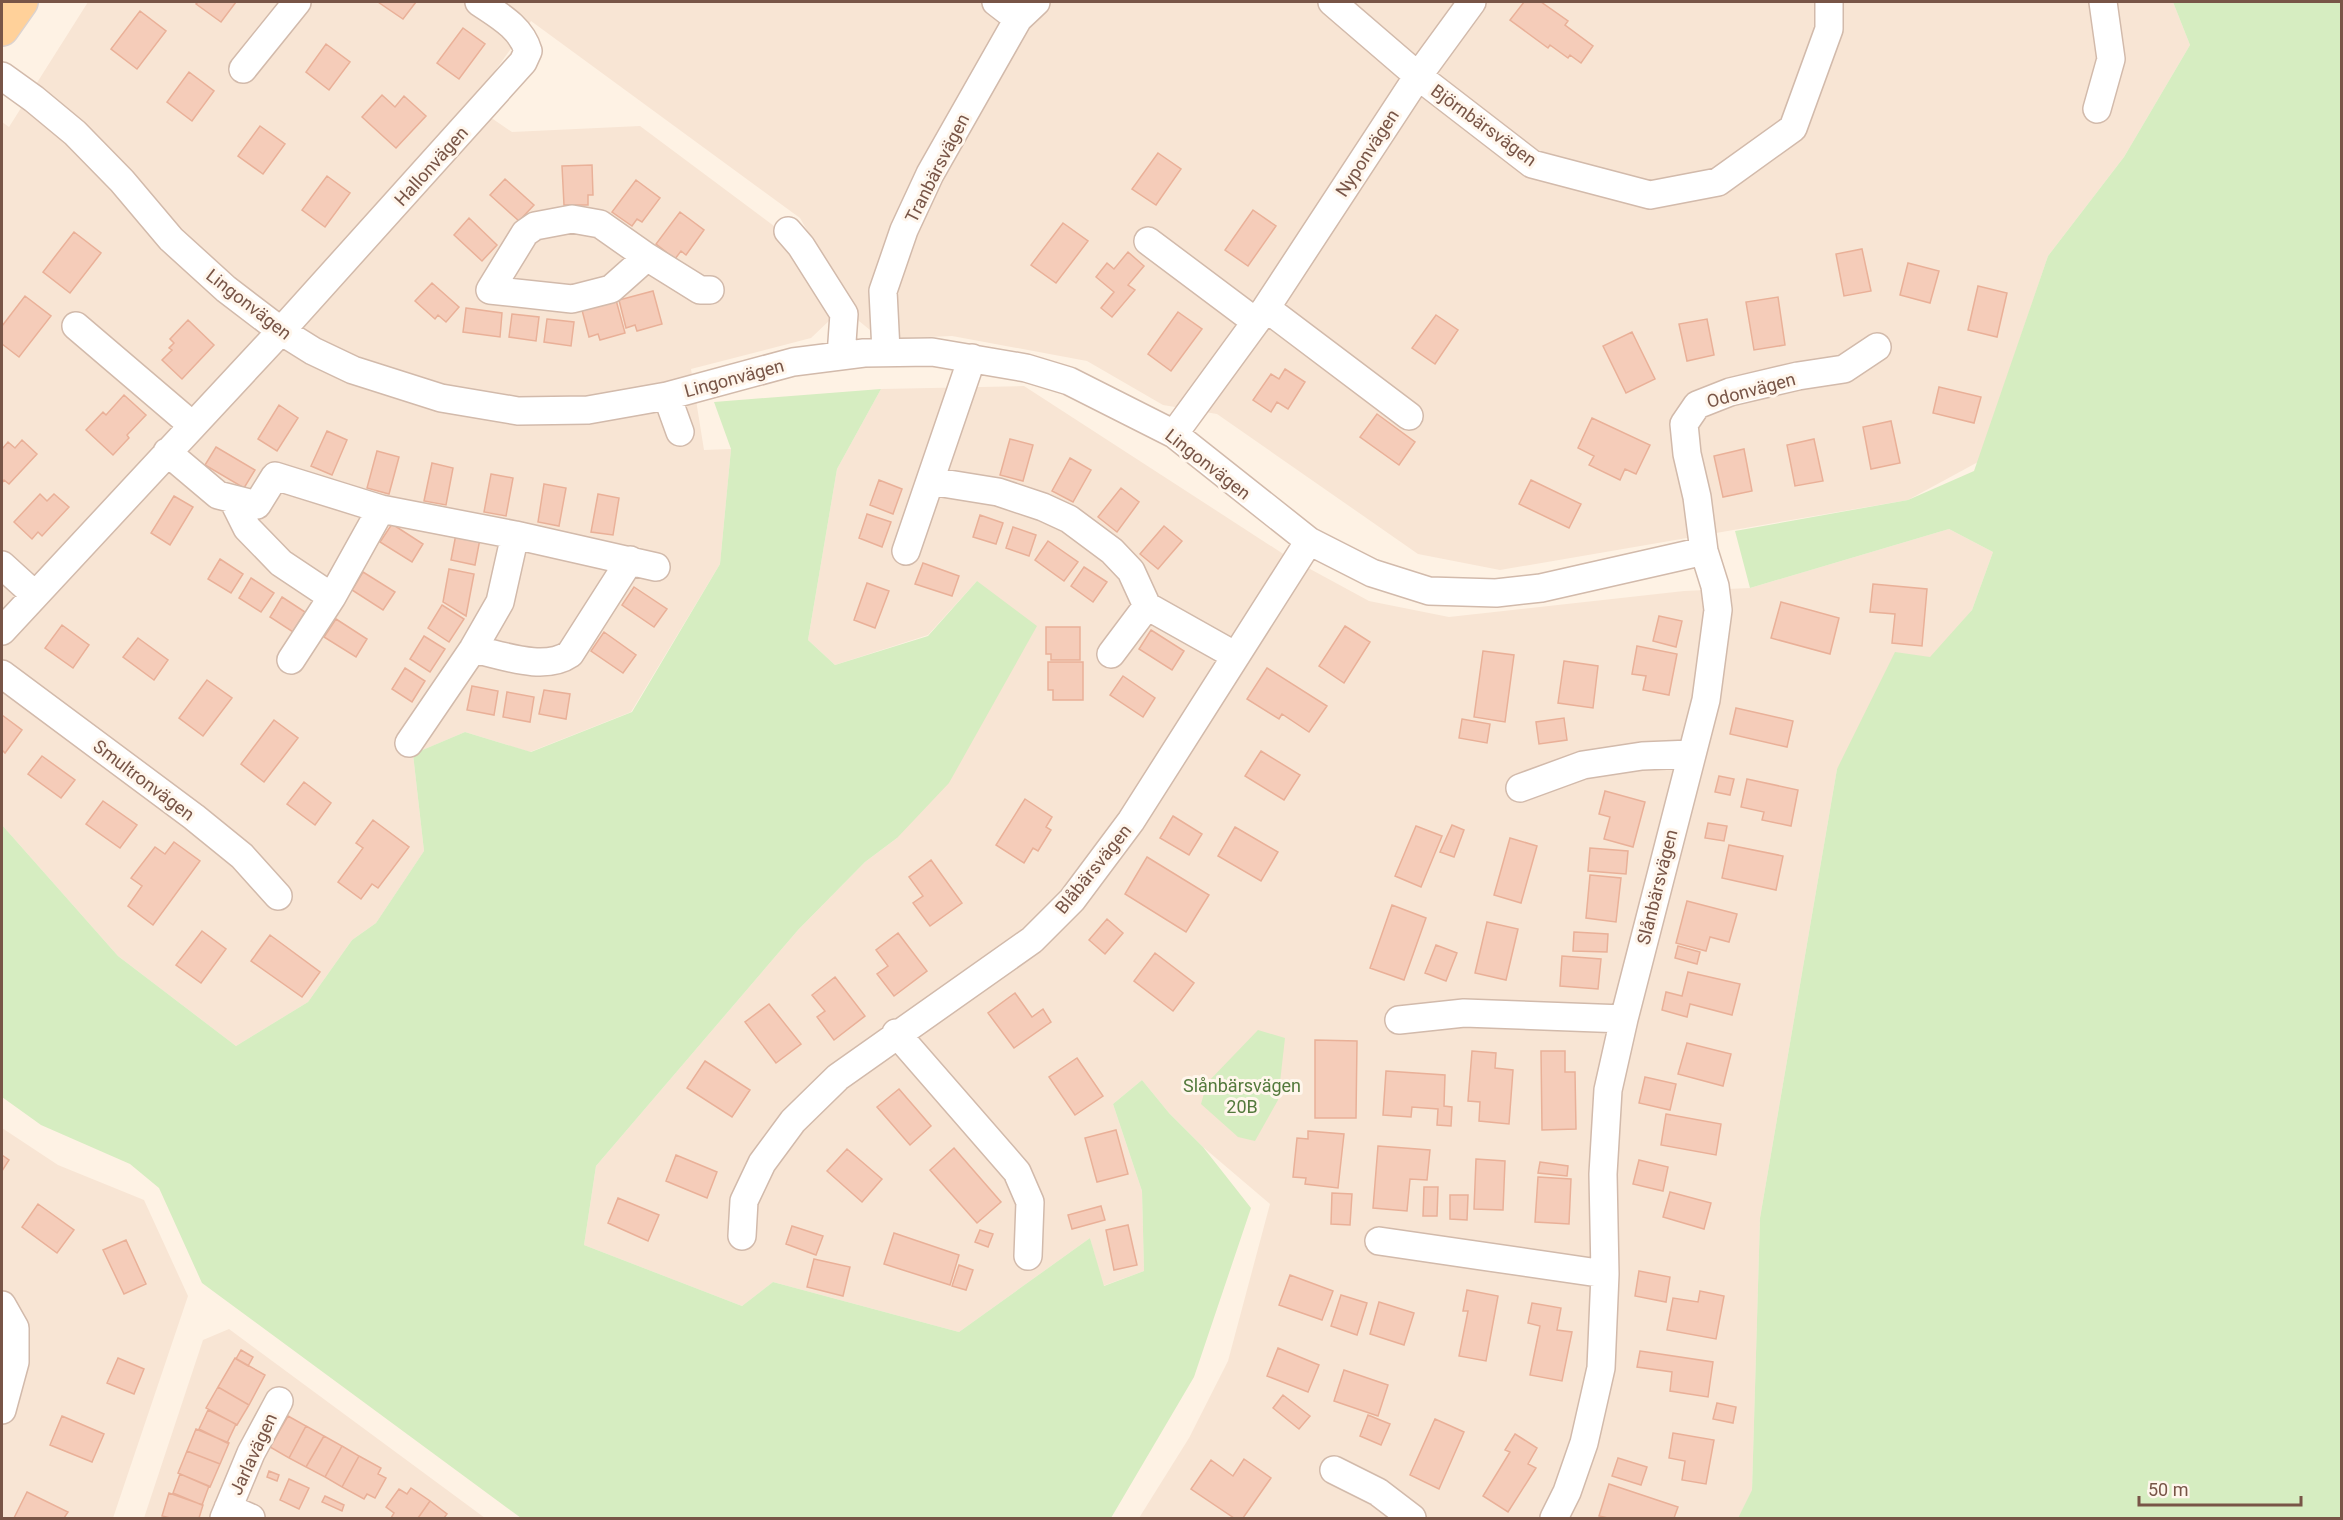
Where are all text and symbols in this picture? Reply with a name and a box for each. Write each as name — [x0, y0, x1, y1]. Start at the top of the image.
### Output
street label: Björnbärsvägen — [1427, 80, 1541, 170]
street label: Nyponvägen — [1331, 105, 1403, 201]
street label: Tranbärsvägen — [901, 110, 973, 226]
street label: Hallonvägen — [390, 122, 472, 210]
street label: Lingonvägen — [202, 264, 296, 344]
street label: Lingonvägen — [682, 355, 786, 401]
street label: Odonvägen — [1704, 368, 1798, 412]
street label: Lingonvägen — [1161, 424, 1255, 504]
street label: Smultronvägen — [89, 735, 199, 825]
street label: Blåbärsvägen — [1051, 820, 1135, 918]
street label: Slånbärsvägen — [1633, 827, 1681, 947]
park label: Slånbärsvägen 20B — [1183, 1075, 1301, 1117]
street label: Jarlavägen — [225, 1410, 281, 1498]
scale bar — [2139, 1469, 2301, 1507]
text: 50 m — [2148, 1479, 2188, 1500]

